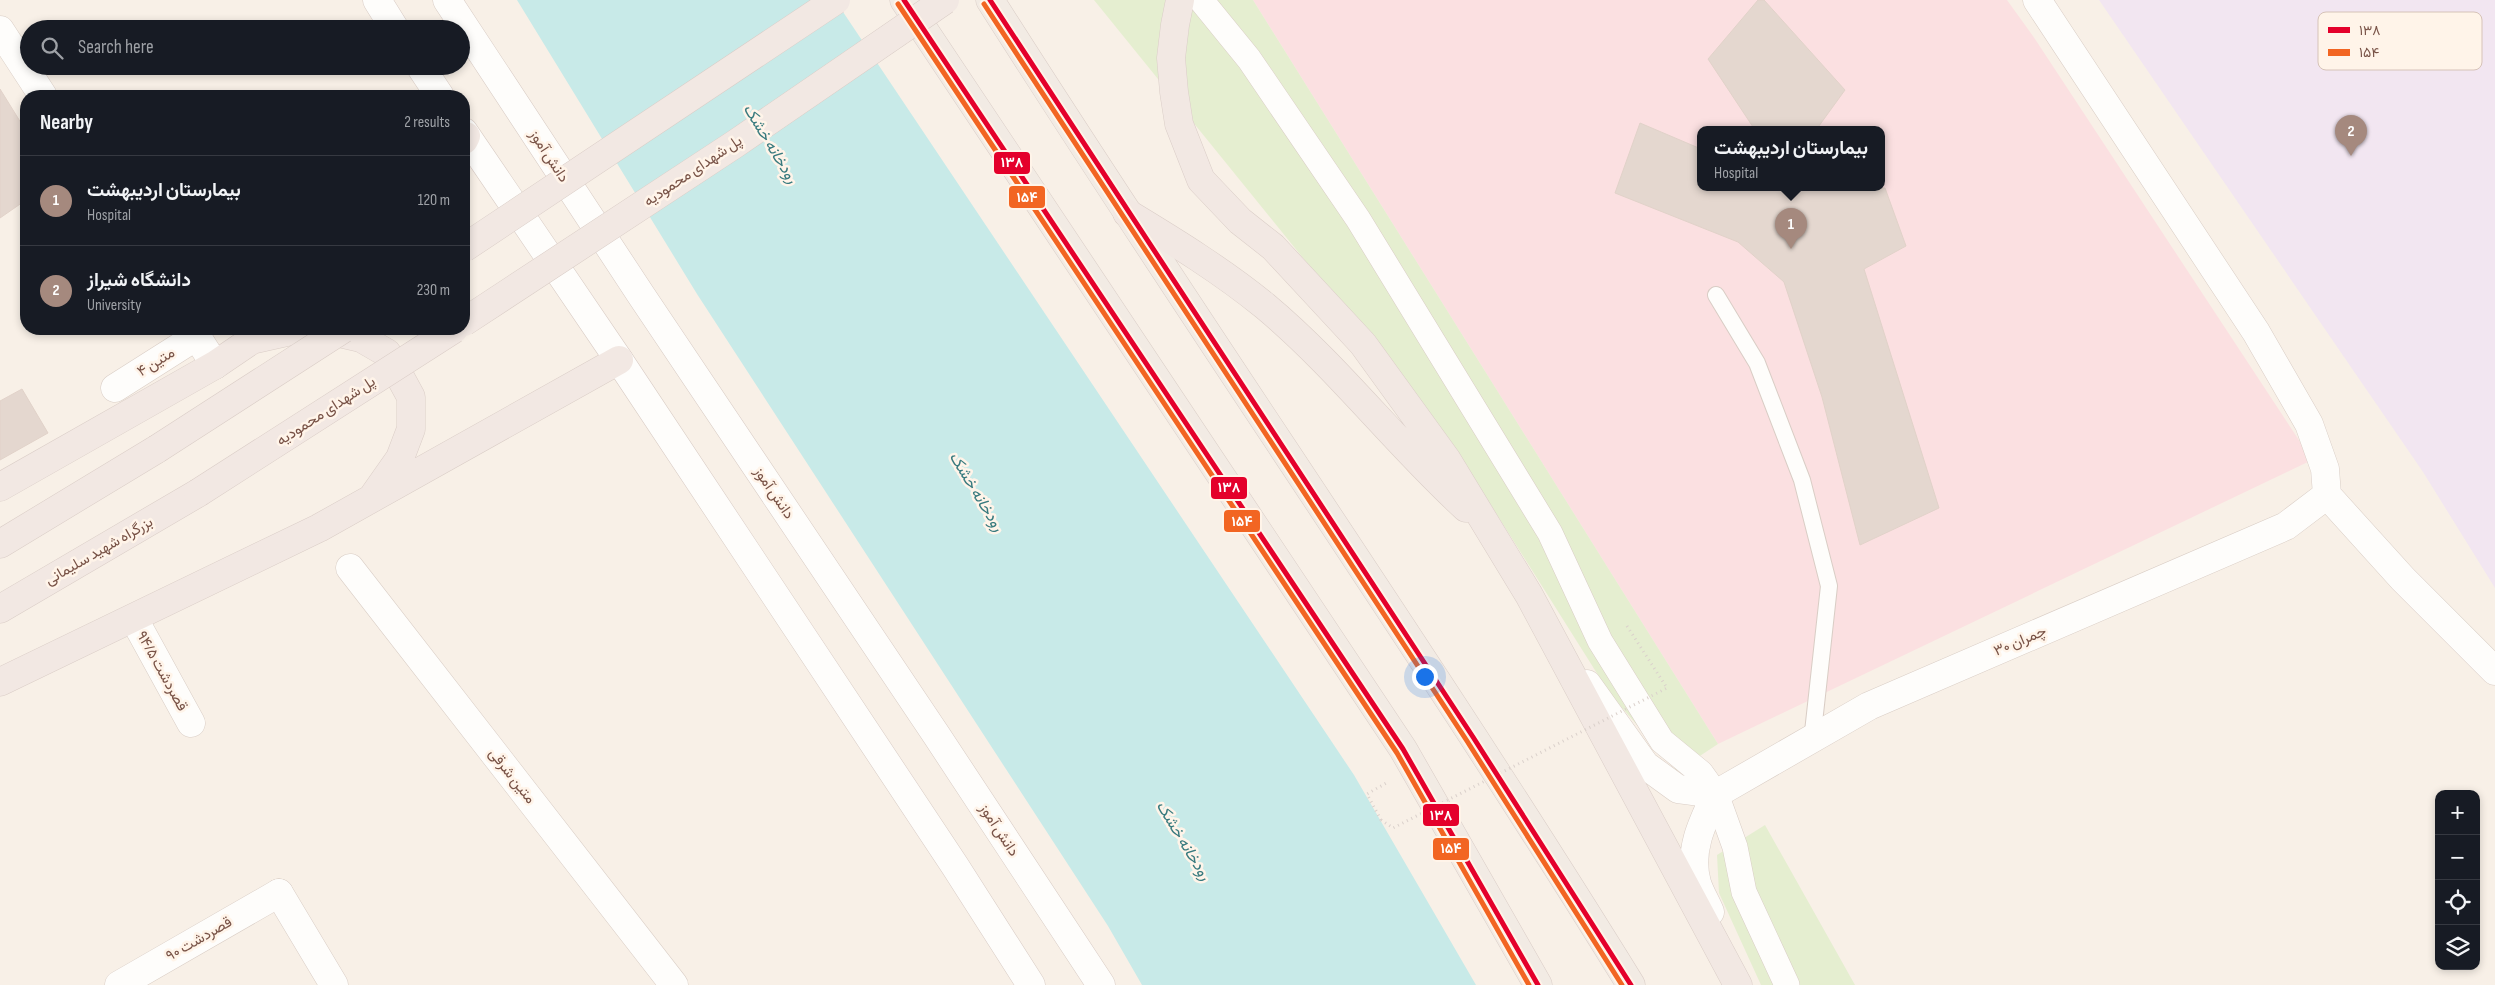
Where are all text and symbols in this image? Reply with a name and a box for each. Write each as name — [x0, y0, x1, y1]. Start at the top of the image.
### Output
legend — [2318, 12, 2482, 70]
search box — [20, 20, 470, 75]
text: ۱۳۸ — [2359, 22, 2381, 39]
icon: search — [38, 34, 66, 62]
text: Search here — [78, 36, 154, 59]
text: ۱۵۴ — [2359, 44, 2379, 61]
water label: رودخانه خشک — [739, 101, 801, 188]
text: Nearby — [40, 110, 93, 135]
text: 2 results — [404, 113, 450, 132]
pin: 2 — [2335, 115, 2367, 156]
street label: دانش آموز — [524, 125, 573, 186]
popup — [1697, 126, 1885, 191]
street label: پل شهدای محمودیه — [640, 131, 746, 211]
text: بیمارستان اردیبهشت — [1714, 137, 1868, 160]
line badge: ۱۳۸ — [993, 151, 1031, 175]
text: ۱۳۸ — [1001, 154, 1024, 171]
text: Hospital — [1714, 164, 1758, 183]
text: بیمارستان اردیبهشت — [87, 179, 241, 202]
line badge: ۱۵۴ — [1008, 185, 1046, 209]
text: ۱۵۴ — [1016, 189, 1038, 206]
text: 1 — [53, 191, 59, 210]
text: 120 m — [418, 191, 450, 210]
text: Hospital — [87, 206, 131, 225]
pin: 1 — [1775, 208, 1807, 249]
text: دانشگاه شیراز — [87, 269, 191, 292]
text: 2 — [52, 281, 60, 300]
text: 230 m — [417, 281, 450, 300]
text: University — [87, 296, 141, 315]
street label: ۴ متین — [134, 343, 178, 381]
street label: پل شهدای محمودیه — [273, 372, 379, 450]
water label: رودخانه خشک — [945, 449, 1007, 536]
street label: دانش آموز — [749, 462, 798, 523]
line badge: ۱۳۸ — [1210, 476, 1248, 500]
text: ۱۳۸ — [1218, 479, 1241, 496]
line badge: ۱۵۴ — [1223, 509, 1261, 533]
street label: بزرگراه شهید سلیمانی — [42, 512, 156, 590]
text: ۱۵۴ — [1231, 513, 1253, 530]
street label: ۳۰ چمران — [1991, 621, 2049, 661]
street label: ۹۴/۵ قصردشت — [132, 628, 192, 715]
your location — [1412, 664, 1438, 690]
street label: متین شرقی — [484, 744, 540, 808]
map controls — [2435, 790, 2480, 970]
button: + — [2435, 790, 2480, 835]
water label: رودخانه خشک — [1152, 798, 1214, 885]
street label: دانش آموز — [974, 799, 1023, 860]
line badge: ۱۳۸ — [1422, 803, 1460, 827]
text: ۱۳۸ — [1430, 807, 1453, 824]
button: − — [2435, 835, 2480, 880]
line badge: ۱۵۴ — [1432, 837, 1470, 861]
text: ۱۵۴ — [1440, 840, 1462, 857]
button: locate — [2435, 880, 2480, 925]
street label: ۹۰ قصردشت — [163, 912, 236, 966]
button: layers — [2435, 925, 2480, 970]

